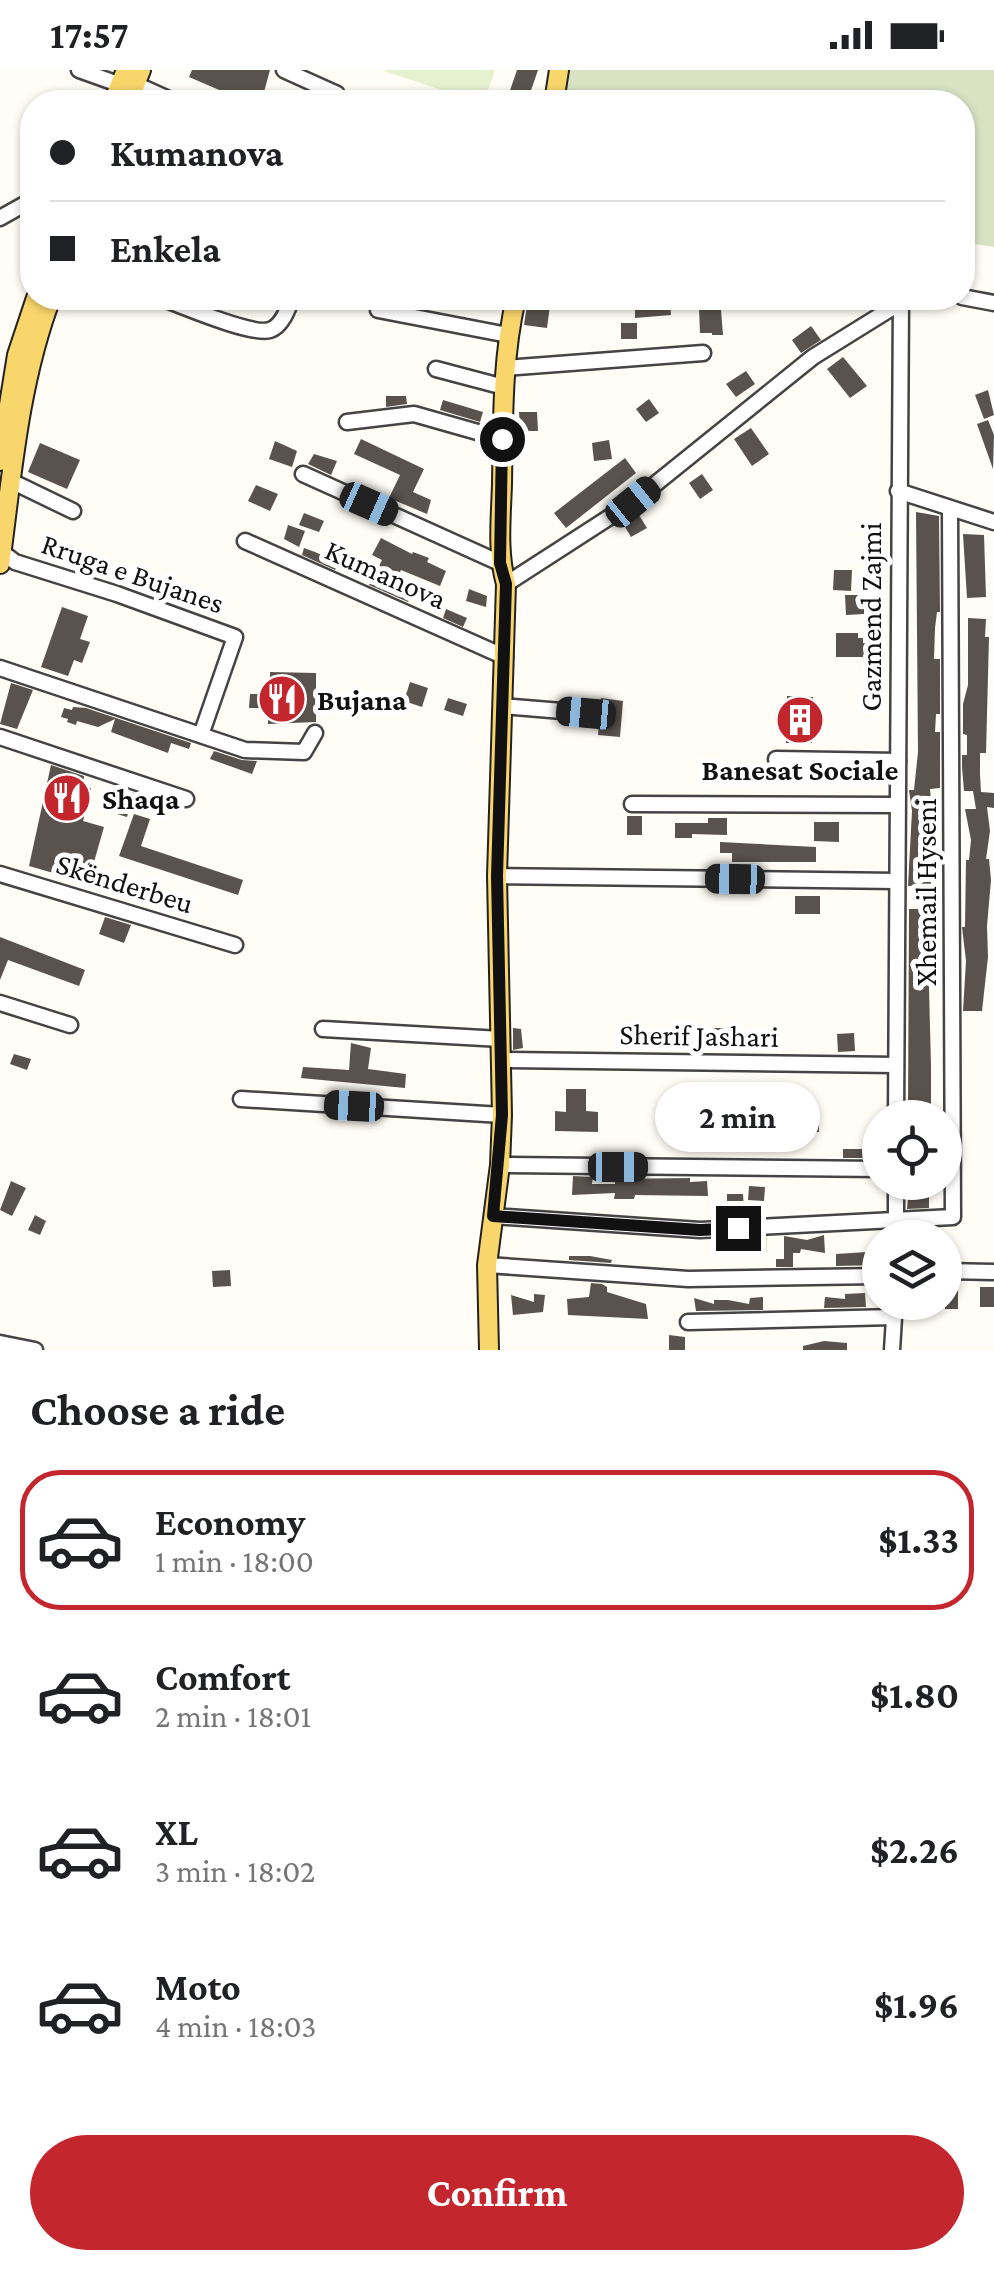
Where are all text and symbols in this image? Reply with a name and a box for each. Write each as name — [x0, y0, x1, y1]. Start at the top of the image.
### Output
text: 17:57 — [50, 14, 129, 56]
text: Kumanova — [110, 132, 284, 174]
text: Enkela — [110, 228, 221, 270]
route start — [480, 417, 525, 462]
car — [600, 471, 666, 533]
car — [335, 478, 403, 530]
street label: Gazmend Zajmi — [854, 522, 888, 712]
street label: Rruga e Bujanes — [37, 526, 228, 621]
street label: Kumanova — [320, 533, 452, 615]
restaurant icon: Bujana — [256, 673, 308, 725]
place label: Bujana — [317, 683, 407, 717]
building icon: Banesat Sociale — [774, 694, 826, 746]
car — [555, 695, 617, 731]
place label: Banesat Sociale — [702, 753, 899, 786]
restaurant icon: Shaqa — [41, 772, 93, 824]
place label: Shaqa — [102, 782, 180, 815]
street label: Xhemail Hyseni — [909, 798, 943, 986]
street label: Skënderbeu — [53, 847, 198, 919]
car — [705, 863, 765, 895]
street label: Sherif Jashari — [619, 1017, 779, 1053]
callout: 2 min — [656, 1083, 820, 1153]
car — [323, 1089, 385, 1123]
text: 2 min — [699, 1099, 776, 1135]
map controls — [862, 1100, 962, 1320]
button: locate — [862, 1100, 962, 1200]
car — [588, 1152, 648, 1182]
route end — [716, 1206, 761, 1251]
button: layers — [862, 1220, 962, 1320]
text: Choose a ride — [30, 1385, 285, 1435]
icon: car — [35, 1495, 125, 1585]
text: Economy — [155, 1501, 305, 1543]
text: $1.33 — [878, 1519, 959, 1561]
text: 1 min · 18:00 — [155, 1543, 314, 1579]
icon: car — [35, 1650, 125, 1740]
text: Comfort — [155, 1656, 291, 1698]
text: $1.80 — [870, 1674, 959, 1716]
text: 2 min · 18:01 — [155, 1698, 311, 1734]
icon: car — [35, 1805, 125, 1895]
text: XL — [155, 1811, 198, 1853]
text: $2.26 — [870, 1829, 959, 1871]
text: 3 min · 18:02 — [155, 1853, 315, 1889]
icon: car — [35, 1960, 125, 2050]
text: Moto — [155, 1966, 241, 2008]
text: $1.96 — [874, 1984, 959, 2026]
text: 4 min · 18:03 — [155, 2008, 316, 2044]
button: Confirm — [30, 2135, 964, 2250]

